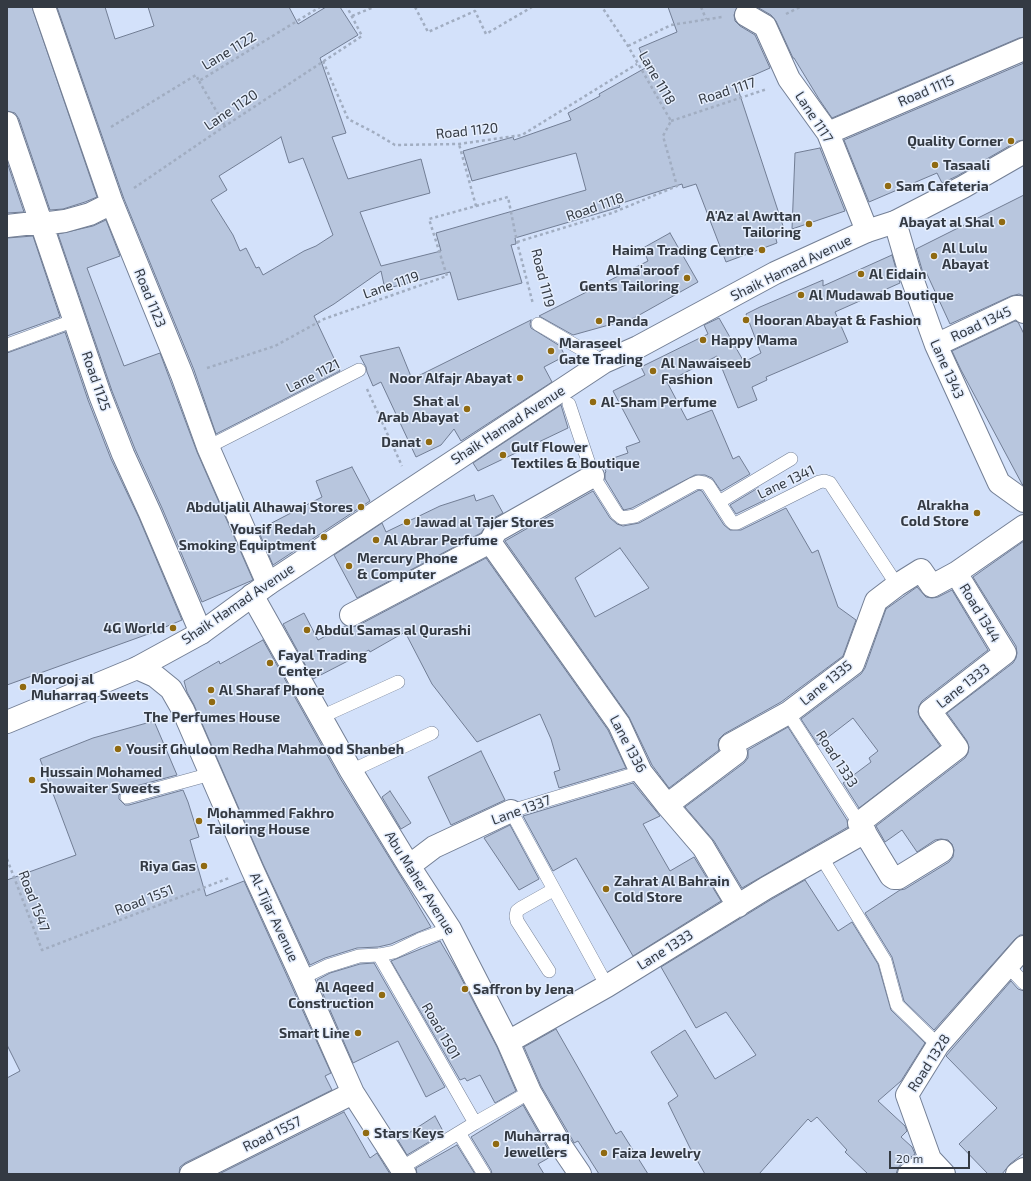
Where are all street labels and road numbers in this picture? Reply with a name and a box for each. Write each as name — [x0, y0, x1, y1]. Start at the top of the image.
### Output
street label: Lane 1122 — [199, 28, 259, 74]
street label: Lane 1118 — [635, 48, 679, 108]
street label: Road 1115 — [895, 72, 957, 110]
street label: Road 1117 — [696, 74, 758, 108]
street label: Lane 1120 — [201, 86, 261, 134]
street label: Lane 1117 — [791, 88, 837, 146]
street label: Road 1120 — [435, 119, 499, 143]
street label: Road 1118 — [564, 189, 626, 225]
street label: Shaik Hamad Avenue — [728, 231, 854, 305]
street label: Road 1119 — [528, 247, 558, 309]
street label: Road 1123 — [131, 266, 169, 330]
street label: Lane 1119 — [361, 268, 421, 302]
street label: Road 1345 — [948, 303, 1014, 345]
street label: Lane 1343 — [926, 337, 968, 401]
street label: Road 1125 — [78, 349, 114, 413]
street label: Lane 1121 — [283, 355, 343, 397]
street label: Shaik Hamad Avenue — [448, 382, 568, 468]
street label: Lane 1341 — [755, 461, 817, 503]
street label: Shaik Hamad Avenue — [178, 560, 298, 648]
street label: Road 1344 — [956, 580, 1004, 646]
street label: Lane 1335 — [797, 657, 855, 709]
street label: Lane 1333 — [933, 660, 993, 712]
street label: Lane 1336 — [606, 712, 650, 776]
street label: Road 1333 — [812, 727, 862, 791]
street label: Lane 1337 — [489, 792, 553, 828]
street label: Abu Maher Avenue — [381, 828, 459, 938]
street label: Road 1547 — [15, 868, 53, 934]
street label: Al-Tijar Avenue — [246, 870, 302, 964]
street label: Road 1551 — [112, 881, 176, 919]
street label: Lane 1333 — [634, 926, 696, 974]
street label: Road 1501 — [418, 1000, 464, 1062]
street label: Road 1328 — [904, 1031, 954, 1095]
street label: Road 1557 — [240, 1113, 304, 1155]

